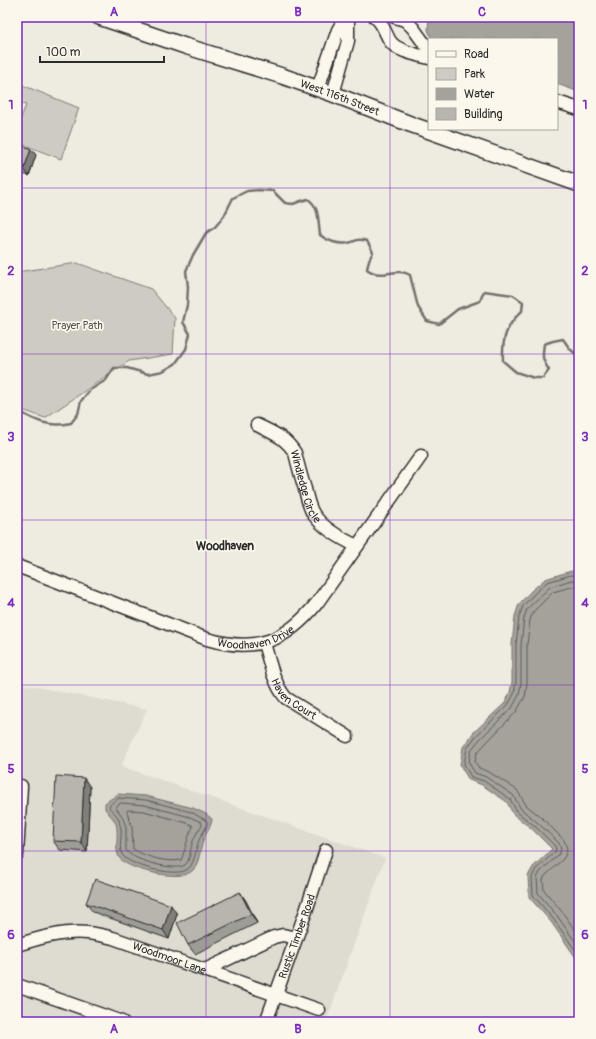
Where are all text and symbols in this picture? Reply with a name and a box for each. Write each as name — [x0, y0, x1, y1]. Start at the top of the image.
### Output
text: A — [110, 4, 119, 20]
text: B — [294, 4, 302, 20]
text: C — [478, 4, 486, 20]
scale bar — [40, 38, 164, 64]
legend — [428, 38, 558, 130]
text: 100 m — [46, 45, 81, 60]
text: Road — [464, 47, 489, 62]
text: Park — [464, 67, 485, 82]
street label: West 116th Street — [299, 77, 382, 118]
text: Water — [464, 87, 495, 102]
text: 1 — [8, 97, 14, 113]
text: 1 — [582, 97, 588, 113]
text: Building — [464, 107, 503, 122]
text: 2 — [7, 263, 15, 279]
text: 2 — [581, 263, 589, 279]
park label: Prayer Path — [51, 319, 103, 332]
text: 3 — [7, 429, 15, 445]
text: 3 — [581, 429, 589, 445]
street label: Windledge Circle — [288, 449, 324, 526]
district label: Woodhaven — [196, 539, 254, 554]
text: 4 — [7, 595, 15, 611]
text: 4 — [581, 595, 589, 611]
street label: Woodhaven Drive — [216, 622, 297, 651]
street label: Haven Court — [269, 676, 320, 722]
text: 5 — [7, 761, 15, 777]
text: 5 — [581, 761, 589, 777]
street label: Rustic Timber Road — [276, 892, 318, 980]
text: 6 — [7, 927, 15, 943]
text: 6 — [581, 927, 589, 943]
street label: Woodmoor Lane — [131, 939, 209, 977]
text: A — [110, 1021, 119, 1037]
text: B — [294, 1021, 302, 1037]
text: C — [478, 1021, 486, 1037]

